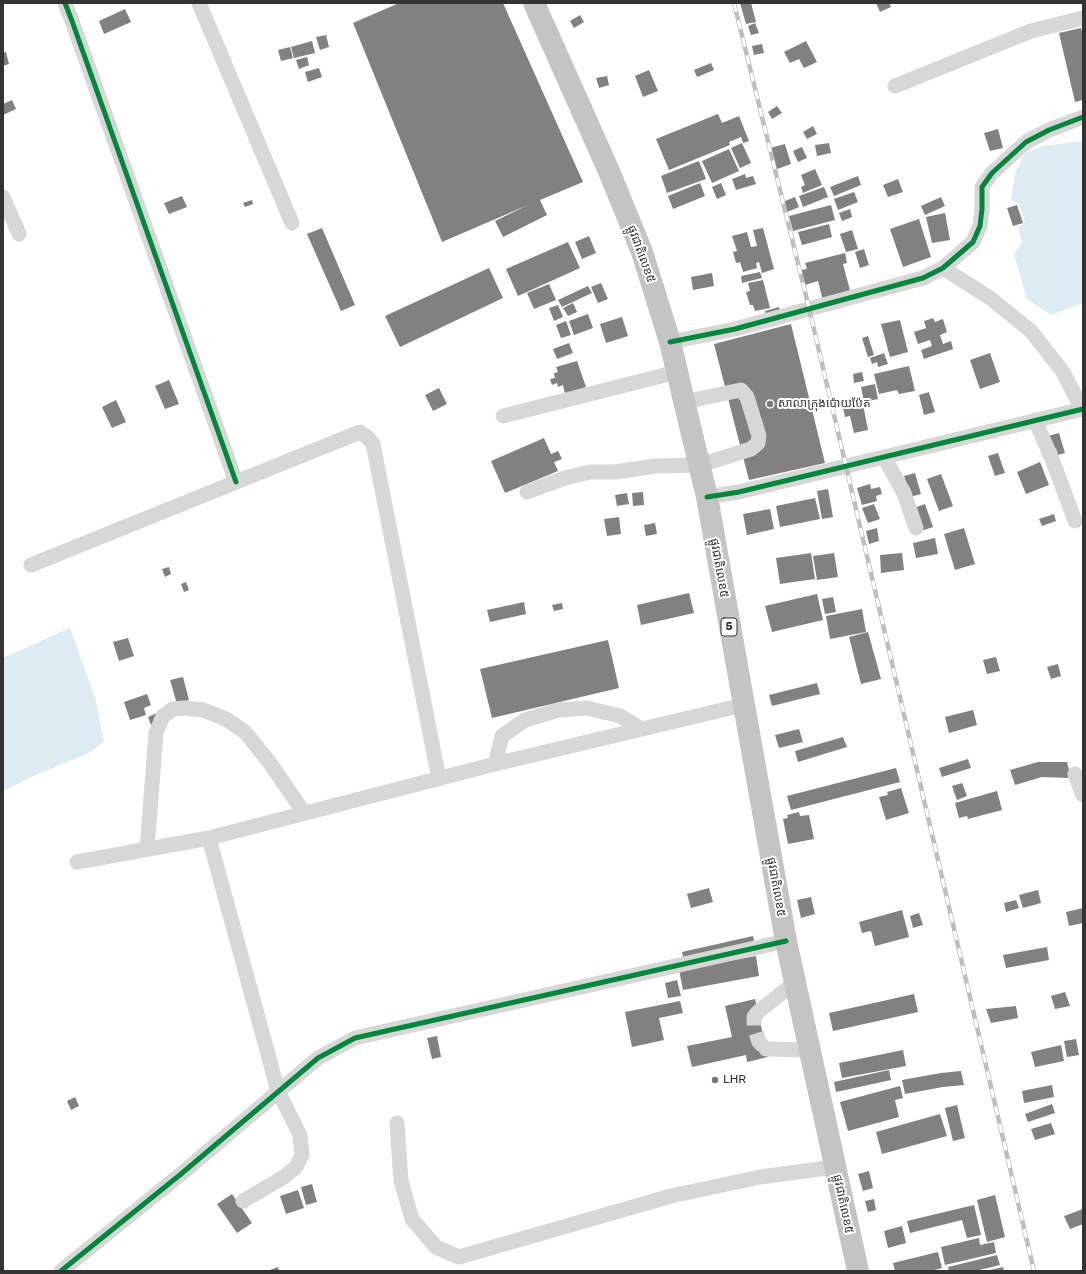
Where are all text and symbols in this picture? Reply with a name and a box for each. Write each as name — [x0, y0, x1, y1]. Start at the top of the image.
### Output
street label: ផ្លូវជាតិលេខ៥ — [624, 223, 658, 285]
place label: សាលាក្រុងប៉ោយប៉ែត — [778, 397, 871, 411]
marker: សាលាក្រុងប៉ោយប៉ែត — [765, 399, 775, 409]
street label: ផ្លូវជាតិលេខ៥ — [707, 537, 731, 599]
road number: 5 — [721, 618, 737, 636]
street label: ផ្លូវជាតិលេខ៥ — [764, 856, 788, 918]
place label: LHR — [723, 1073, 746, 1087]
marker: LHR — [710, 1075, 720, 1085]
street label: ផ្លូវជាតិលេខ៥ — [830, 1173, 856, 1235]

